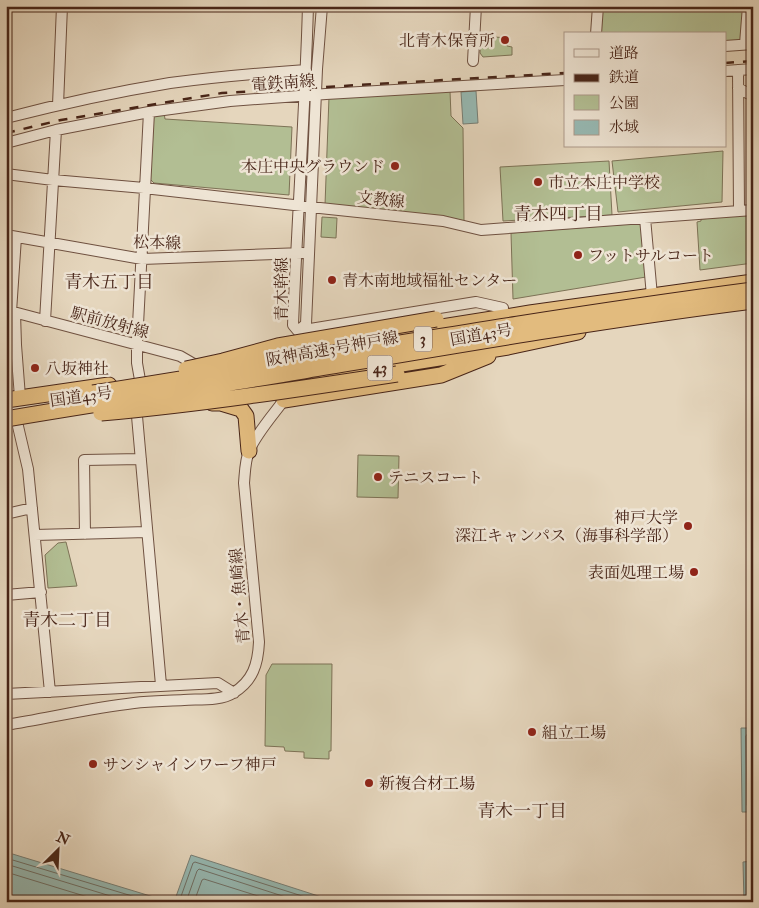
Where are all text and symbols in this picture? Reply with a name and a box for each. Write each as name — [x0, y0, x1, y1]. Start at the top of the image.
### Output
place label: 北青木保育所 — [399, 31, 495, 51]
legend — [564, 32, 726, 148]
marker: 北青木保育所 — [499, 34, 511, 46]
text: 道路 — [609, 44, 639, 63]
text: 鉄道 — [609, 68, 639, 87]
street label: 電鉄南線 — [250, 71, 316, 95]
text: 公園 — [609, 94, 639, 113]
text: 水域 — [609, 118, 639, 137]
place label: 本庄中央グラウンド — [241, 157, 385, 177]
marker: 本庄中央グラウンド — [389, 160, 401, 172]
place label: 市立本庄中学校 — [548, 173, 660, 193]
marker: 市立本庄中学校 — [532, 176, 544, 188]
street label: 文教線 — [356, 188, 406, 212]
district label: 青木四丁目 — [513, 203, 603, 226]
street label: 松本線 — [133, 233, 181, 253]
place label: フットサルコート — [588, 246, 714, 266]
marker: フットサルコート — [572, 249, 584, 261]
street label: 青木幹線 — [272, 257, 292, 321]
district label: 青木五丁目 — [64, 271, 154, 294]
place label: 青木南地域福祉センター — [342, 271, 517, 291]
marker: 青木南地域福祉センター — [326, 274, 338, 286]
street label: 駅前放射線 — [69, 303, 151, 343]
street label: 国道43号 — [449, 320, 514, 350]
road number: 3 — [414, 326, 432, 352]
street label: 阪神高速3号神戸線 — [264, 327, 400, 370]
road number: 43 — [368, 356, 392, 380]
place label: 八坂神社 — [45, 359, 109, 379]
marker: 八坂神社 — [29, 362, 41, 374]
street label: 国道43号 — [49, 383, 114, 411]
place label: テニスコート — [388, 468, 483, 488]
marker: テニスコート — [372, 471, 384, 483]
place label: 神戸大学 深江キャンパス（海事科学部） — [455, 508, 678, 546]
marker: 神戸大学 深江キャンパス（海事科学部） — [682, 520, 694, 532]
street label: 青木・魚崎線 — [226, 547, 254, 645]
place label: 表面処理工場 — [588, 563, 684, 583]
marker: 表面処理工場 — [688, 566, 700, 578]
district label: 青木二丁目 — [22, 609, 112, 632]
place label: 組立工場 — [542, 723, 606, 743]
marker: 組立工場 — [526, 726, 538, 738]
place label: サンシャインワーフ神戸 — [103, 755, 277, 775]
marker: サンシャインワーフ神戸 — [87, 758, 99, 770]
place label: 新複合材工場 — [379, 774, 475, 794]
marker: 新複合材工場 — [363, 777, 375, 789]
district label: 青木一丁目 — [477, 800, 567, 823]
north arrow — [32, 826, 82, 876]
text: N — [53, 828, 73, 849]

